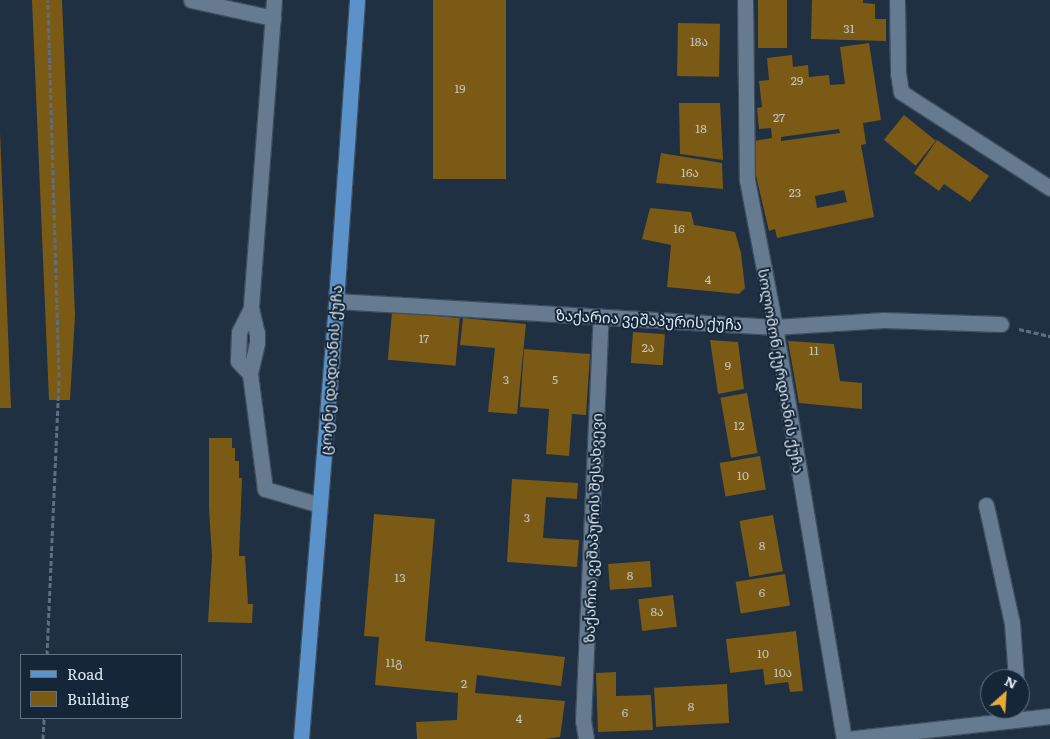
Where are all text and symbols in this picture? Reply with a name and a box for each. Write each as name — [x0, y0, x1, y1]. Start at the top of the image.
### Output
house number: 31 — [843, 22, 855, 36]
house number: 18ა — [690, 35, 708, 49]
house number: 29 — [791, 74, 803, 88]
house number: 19 — [454, 82, 466, 96]
house number: 27 — [773, 111, 785, 125]
house number: 18 — [695, 122, 707, 136]
house number: 16ა — [681, 166, 699, 180]
house number: 23 — [789, 186, 801, 200]
house number: 16 — [673, 222, 685, 236]
street label: სოლომონ ქურდიანის ქუჩა — [755, 267, 809, 475]
house number: 4 — [705, 273, 711, 287]
street label: ცოტნე დადიანის ქუჩა — [315, 284, 345, 456]
street label: ზაქარია ვეშაპურის ქუჩა — [555, 305, 743, 333]
house number: 17 — [419, 332, 429, 346]
house number: 2ა — [642, 341, 654, 355]
house number: 11 — [809, 344, 819, 358]
house number: 9 — [725, 359, 731, 373]
house number: 3 — [503, 373, 509, 387]
house number: 5 — [552, 373, 558, 387]
street label: ზაქარია ვეშაპურის შესახვევი — [579, 413, 605, 643]
house number: 12 — [734, 419, 744, 433]
house number: 10 — [737, 469, 749, 483]
house number: 3 — [524, 511, 530, 525]
house number: 8 — [759, 539, 765, 553]
house number: 8 — [627, 569, 633, 583]
house number: 13 — [394, 571, 406, 585]
house number: 6 — [759, 586, 765, 600]
house number: 8ა — [650, 605, 664, 619]
house number: 10 — [757, 647, 769, 661]
legend — [20, 654, 182, 719]
house number: 11გ — [386, 656, 402, 670]
text: Road — [67, 662, 103, 685]
house number: 10ა — [774, 666, 792, 680]
north arrow — [980, 669, 1030, 719]
text: N — [1001, 670, 1021, 693]
house number: 2 — [461, 677, 467, 691]
text: Building — [67, 687, 129, 710]
house number: 8 — [688, 700, 694, 714]
house number: 6 — [622, 706, 628, 720]
house number: 4 — [516, 712, 522, 726]

